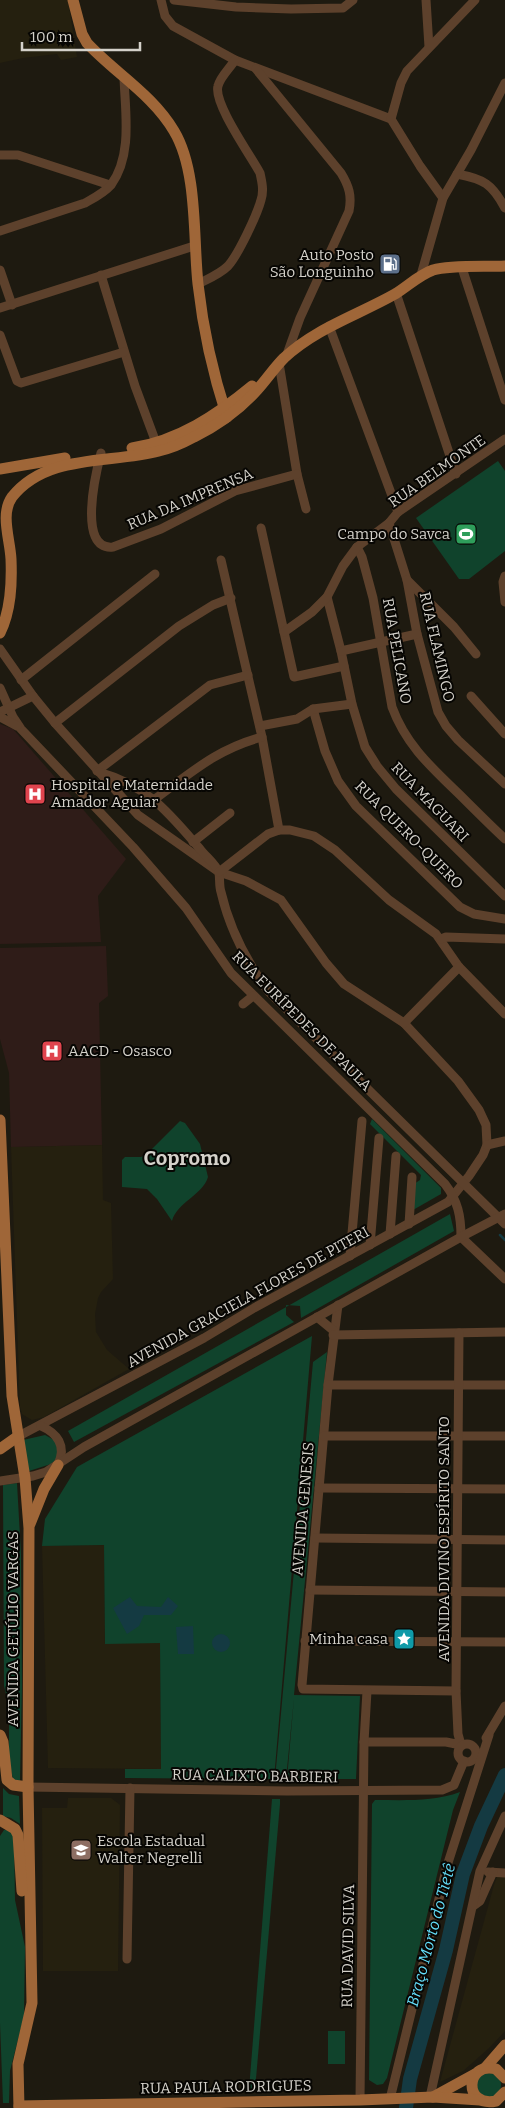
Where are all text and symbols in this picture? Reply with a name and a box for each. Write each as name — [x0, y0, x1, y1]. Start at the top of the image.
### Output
scale bar — [22, 20, 140, 52]
text: 100 m — [30, 28, 73, 46]
place label: Auto Posto São Longuinho — [270, 246, 374, 281]
fuel station icon: Auto Posto São Longuinho — [378, 252, 402, 276]
street label: RUA BELMONTE — [385, 431, 489, 511]
street label: RUA DA IMPRENSA — [124, 464, 256, 534]
sports icon: Campo do Savca — [454, 522, 478, 546]
place label: Campo do Savca — [337, 525, 450, 543]
street label: RUA FLAMINGO — [416, 590, 458, 704]
street label: RUA PELICANO — [379, 596, 415, 706]
street label: RUA MAGUARI — [388, 758, 472, 846]
place label: Hospital e Maternidade Amador Aguiar — [51, 776, 213, 811]
street label: RUA QUERO-QUERO — [351, 777, 467, 893]
hospital icon: Hospital e Maternidade Amador Aguiar — [23, 782, 47, 806]
street label: RUA EURÍPEDES DE PAULA — [228, 947, 376, 1095]
hospital icon: AACD - Osasco — [40, 1039, 64, 1063]
place label: AACD - Osasco — [68, 1042, 172, 1060]
district label: Copromo — [143, 1146, 231, 1170]
street label: AVENIDA GRACIELA FLORES DE PITERI — [124, 1223, 372, 1371]
street label: AVENIDA DIVINO ESPÍRITO SANTO — [435, 1416, 453, 1662]
street label: AVENIDA GENESIS — [288, 1441, 318, 1577]
street label: AVENIDA GETÚLIO VARGAS — [4, 1531, 22, 1727]
place icon: Minha casa — [392, 1627, 416, 1651]
place label: Minha casa — [309, 1630, 388, 1648]
street label: RUA CALIXTO BARBIERI — [172, 1766, 338, 1786]
place label: Escola Estadual Walter Negrelli — [97, 1832, 205, 1867]
school or university icon: Escola Estadual Walter Negrelli — [69, 1838, 93, 1862]
water label: Braço Morto do Tietê — [403, 1861, 459, 2009]
street label: RUA DAVID SILVA — [338, 1884, 358, 2008]
street label: RUA PAULA RODRIGUES — [140, 2077, 312, 2097]

